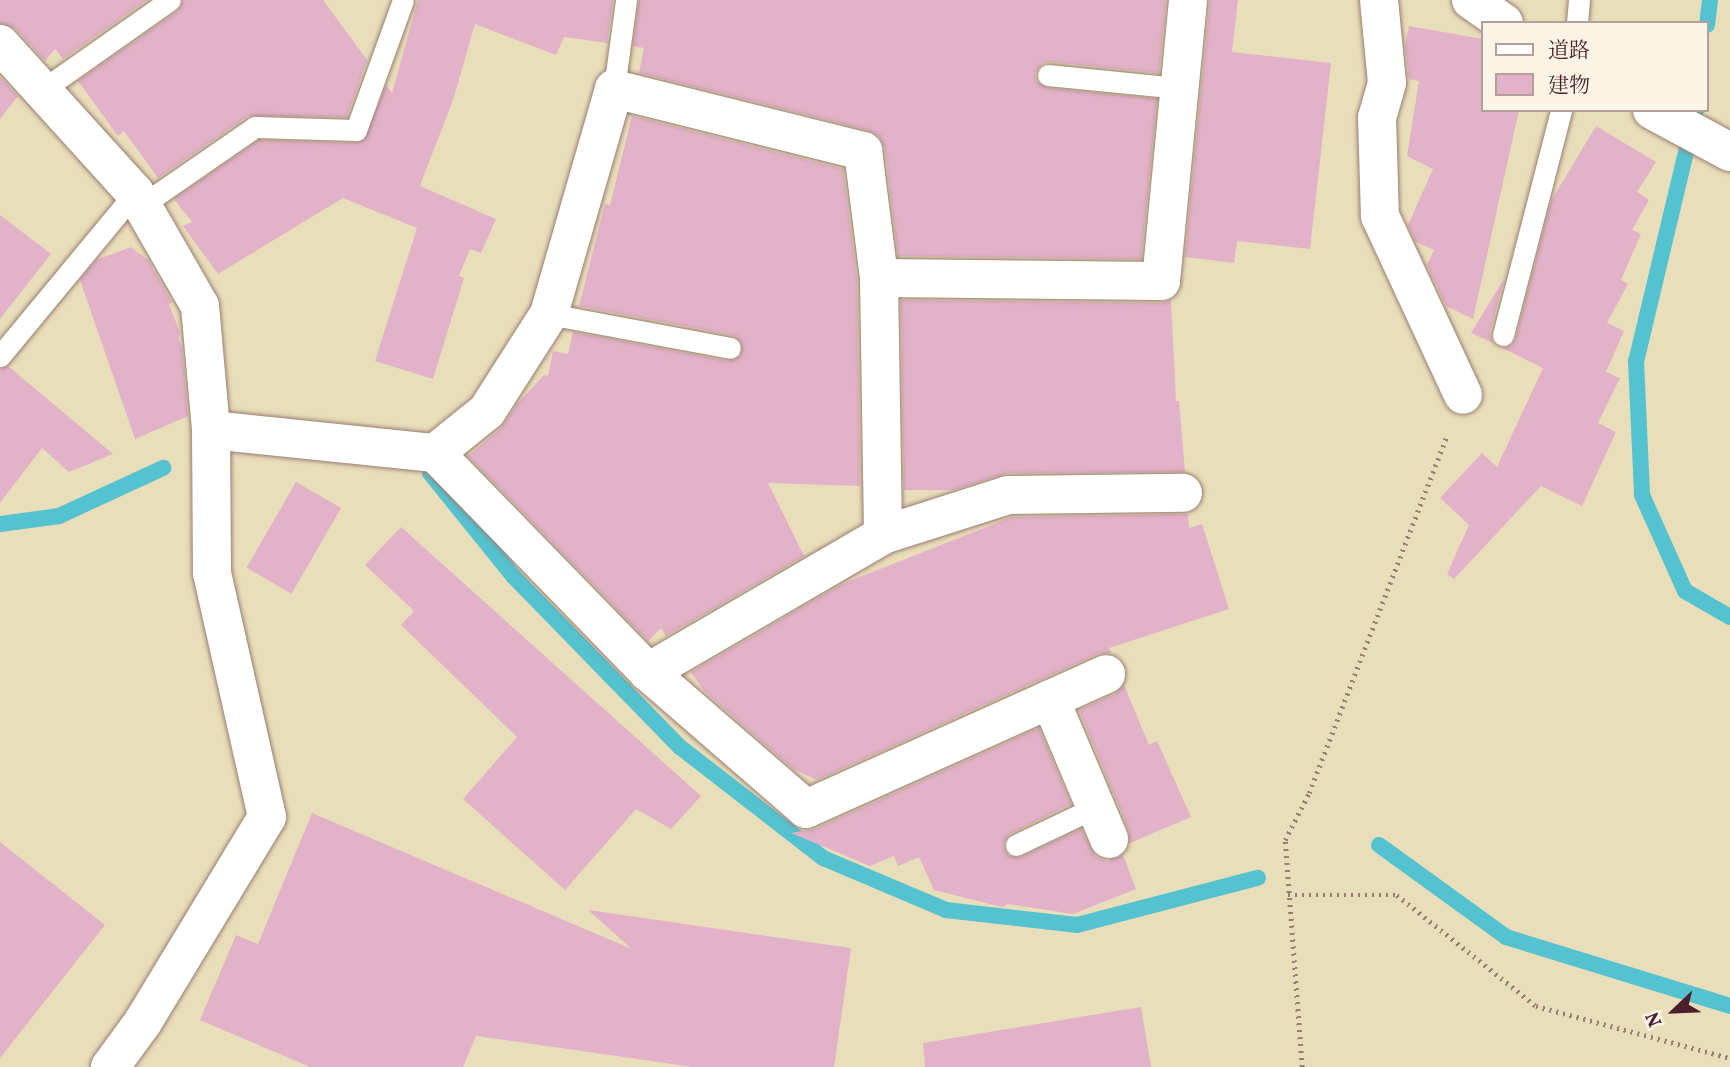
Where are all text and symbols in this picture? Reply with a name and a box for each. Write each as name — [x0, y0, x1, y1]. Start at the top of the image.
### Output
legend — [1482, 21, 1709, 112]
text: 道路 — [1548, 37, 1590, 66]
text: 建物 — [1548, 72, 1590, 101]
north arrow — [1639, 976, 1709, 1046]
text: N — [1640, 1008, 1669, 1031]

